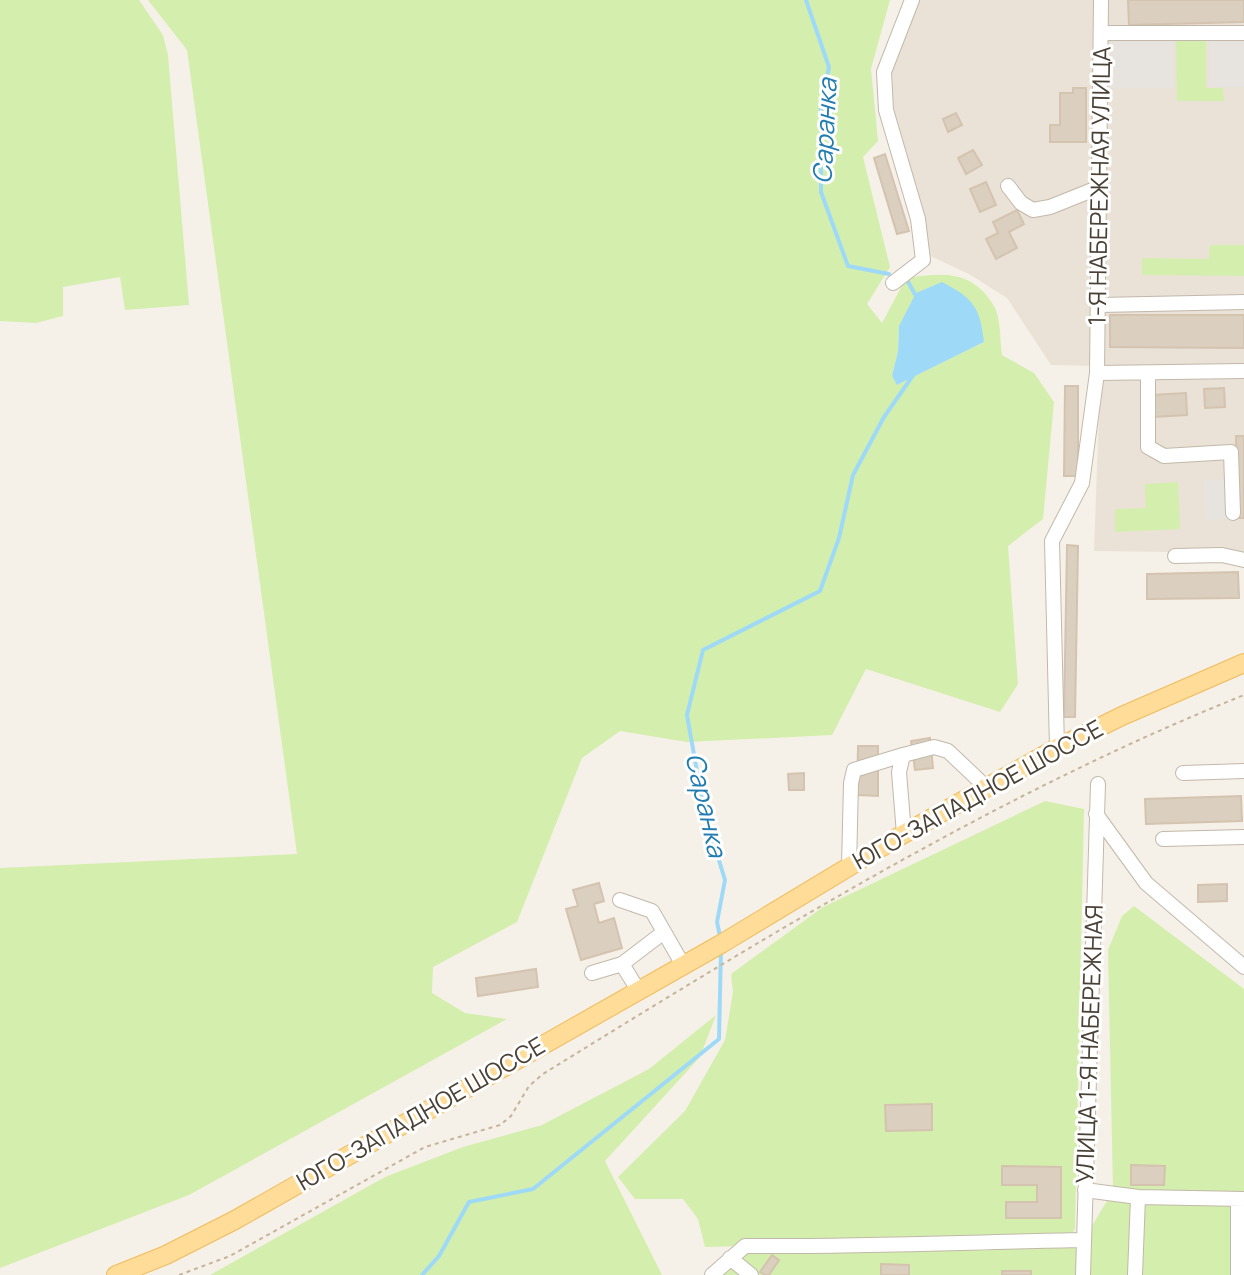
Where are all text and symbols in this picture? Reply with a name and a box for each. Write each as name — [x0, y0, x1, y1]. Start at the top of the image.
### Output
street label: 1-Я НАБЕРЕЖНАЯ УЛИЦА — [1080, 46, 1117, 326]
water label: Саранка — [803, 76, 845, 185]
street label: ЮГО-ЗАПАДНОЕ ШОССЕ — [846, 711, 1108, 876]
water label: Саранка — [678, 749, 737, 862]
street label: УЛИЦА 1-Я НАБЕРЕЖНАЯ — [1067, 904, 1110, 1184]
street label: ЮГО-ЗАПАДНОЕ ШОССЕ — [290, 1028, 550, 1197]

